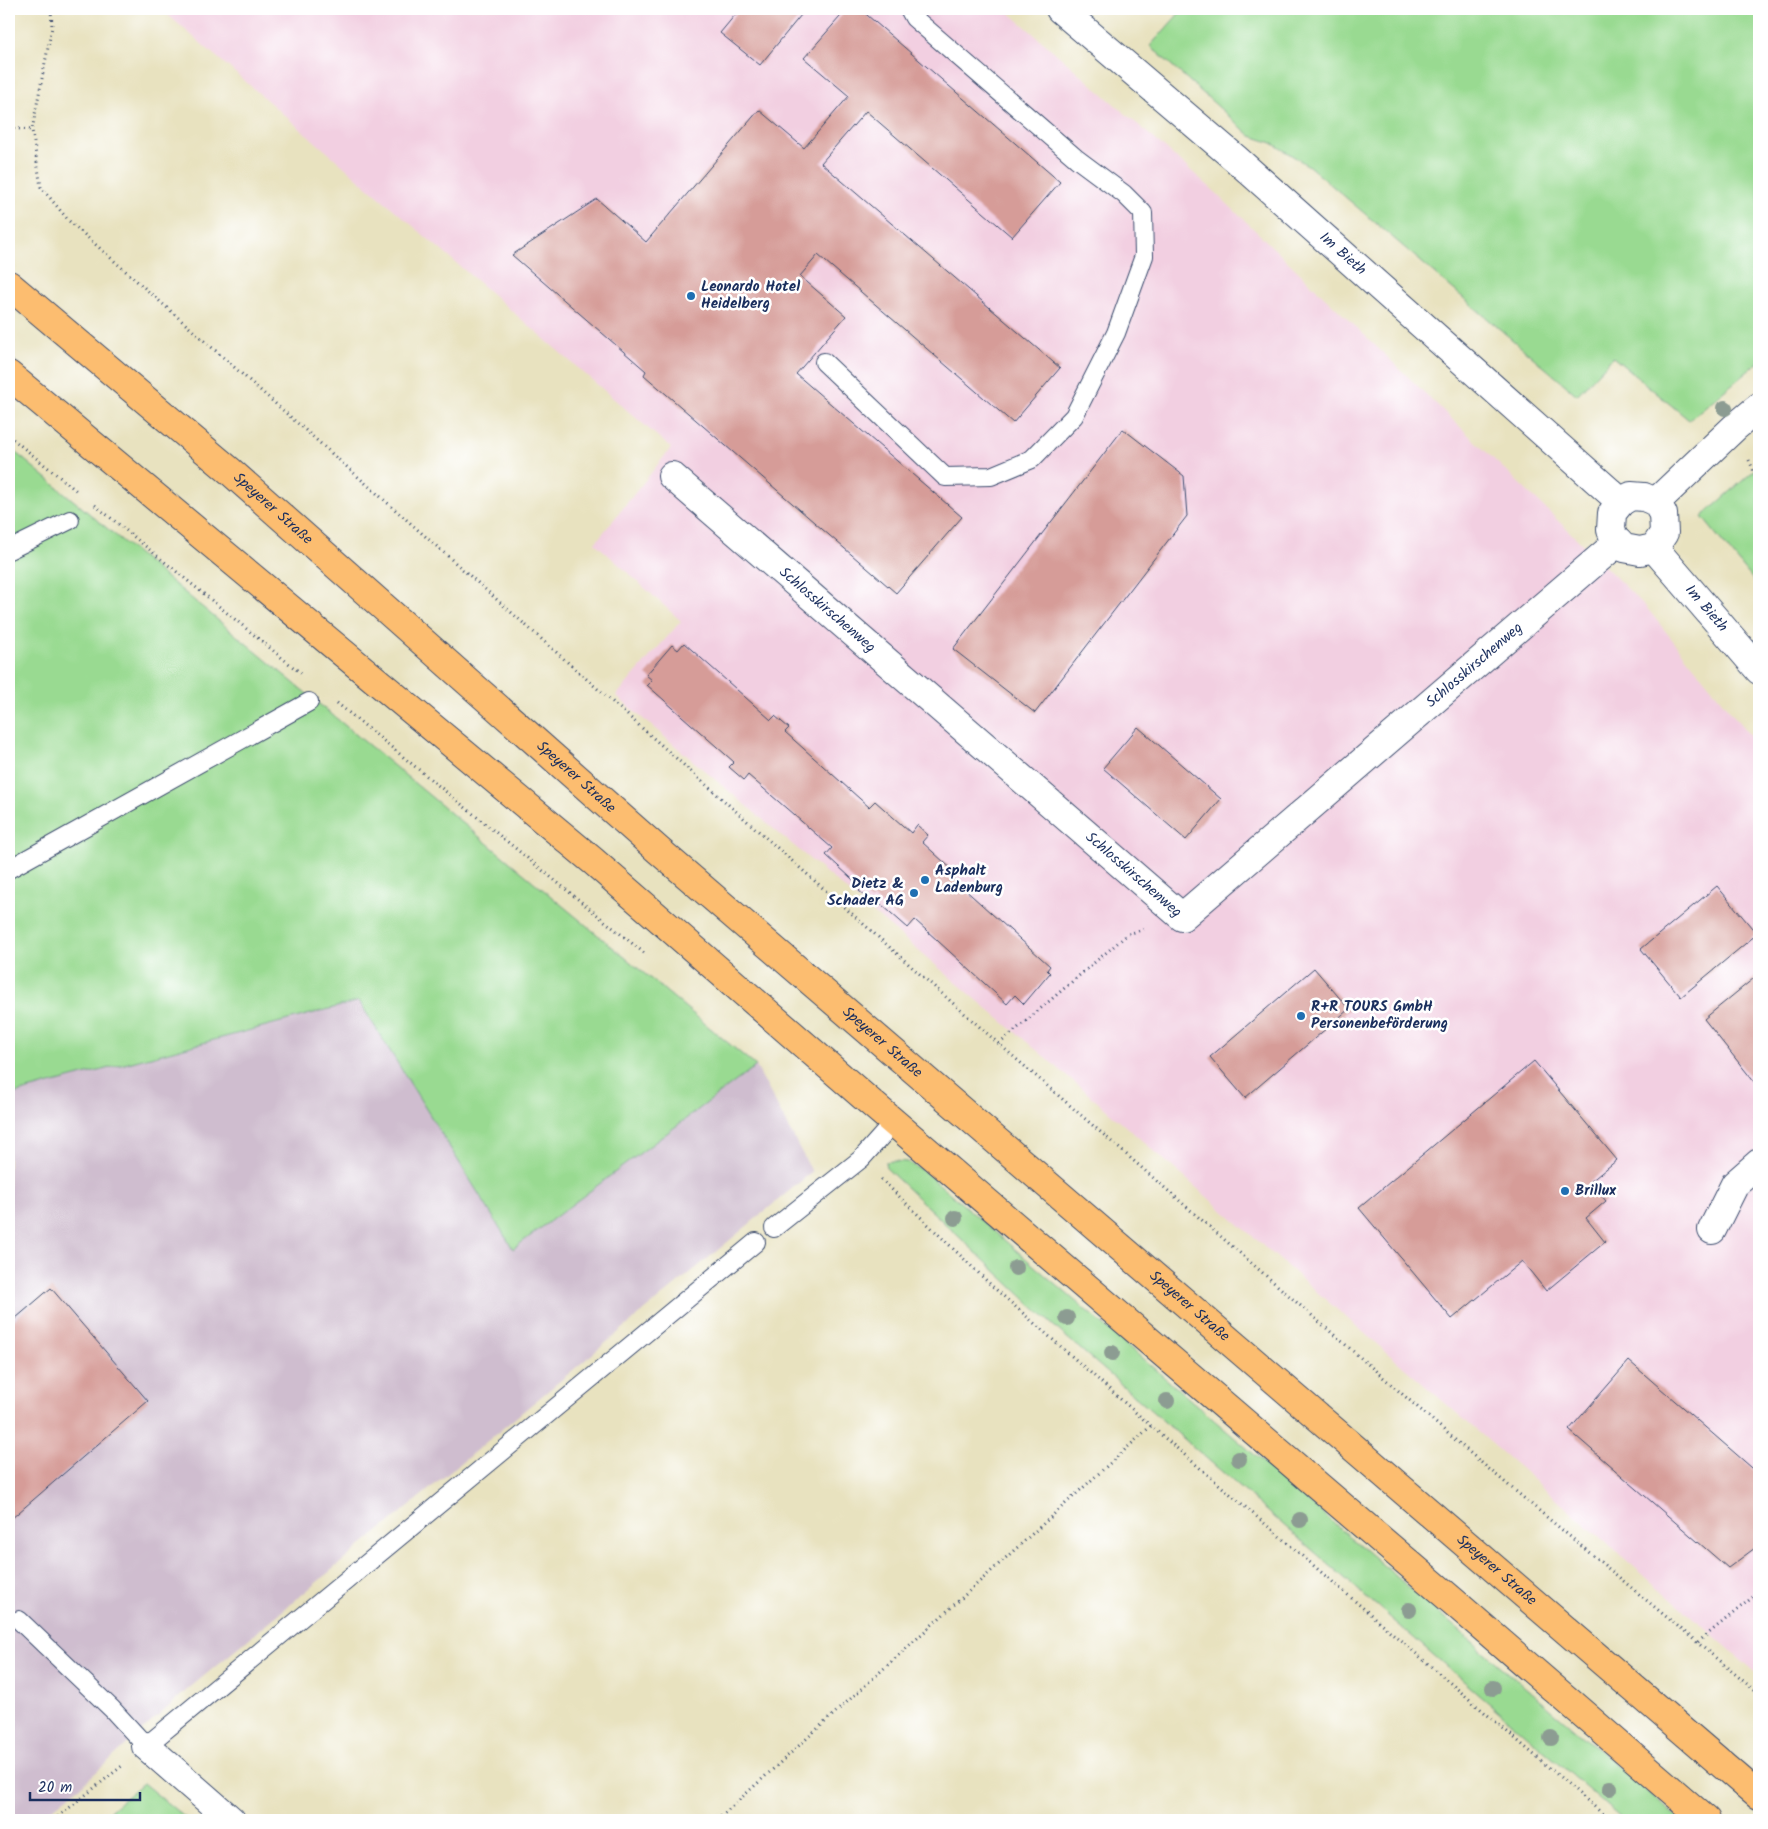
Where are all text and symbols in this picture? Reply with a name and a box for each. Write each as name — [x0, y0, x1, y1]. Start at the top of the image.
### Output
street label: Im Bieth — [1314, 226, 1372, 282]
place label: Leonardo Hotel Heidelberg — [701, 275, 800, 316]
marker: Leonardo Hotel Heidelberg — [685, 290, 697, 302]
street label: Speyerer Straße — [227, 467, 318, 551]
street label: Schlosskirschenweg — [773, 561, 881, 659]
street label: Im Bieth — [1679, 579, 1734, 638]
street label: Schlosskirschenweg — [1421, 617, 1528, 714]
street label: Speyerer Straße — [531, 735, 621, 820]
street label: Schlosskirschenweg — [1080, 826, 1187, 924]
place label: Asphalt Ladenburg — [935, 859, 1003, 900]
place label: Dietz & Schader AG — [827, 872, 904, 913]
marker: Asphalt Ladenburg — [919, 874, 931, 886]
marker: Dietz & Schader AG — [908, 887, 920, 899]
place label: R+R TOURS GmbH Personenbeförderung — [1311, 995, 1448, 1036]
street label: Speyerer Straße — [836, 1001, 928, 1084]
marker: R+R TOURS GmbH Personenbeförderung — [1295, 1010, 1307, 1022]
place label: Brillux — [1575, 1179, 1617, 1203]
marker: Brillux — [1559, 1185, 1571, 1197]
street label: Speyerer Straße — [1144, 1265, 1235, 1348]
street label: Speyerer Straße — [1451, 1529, 1542, 1612]
scale bar — [30, 1769, 140, 1801]
text: 20 m — [38, 1776, 72, 1800]

